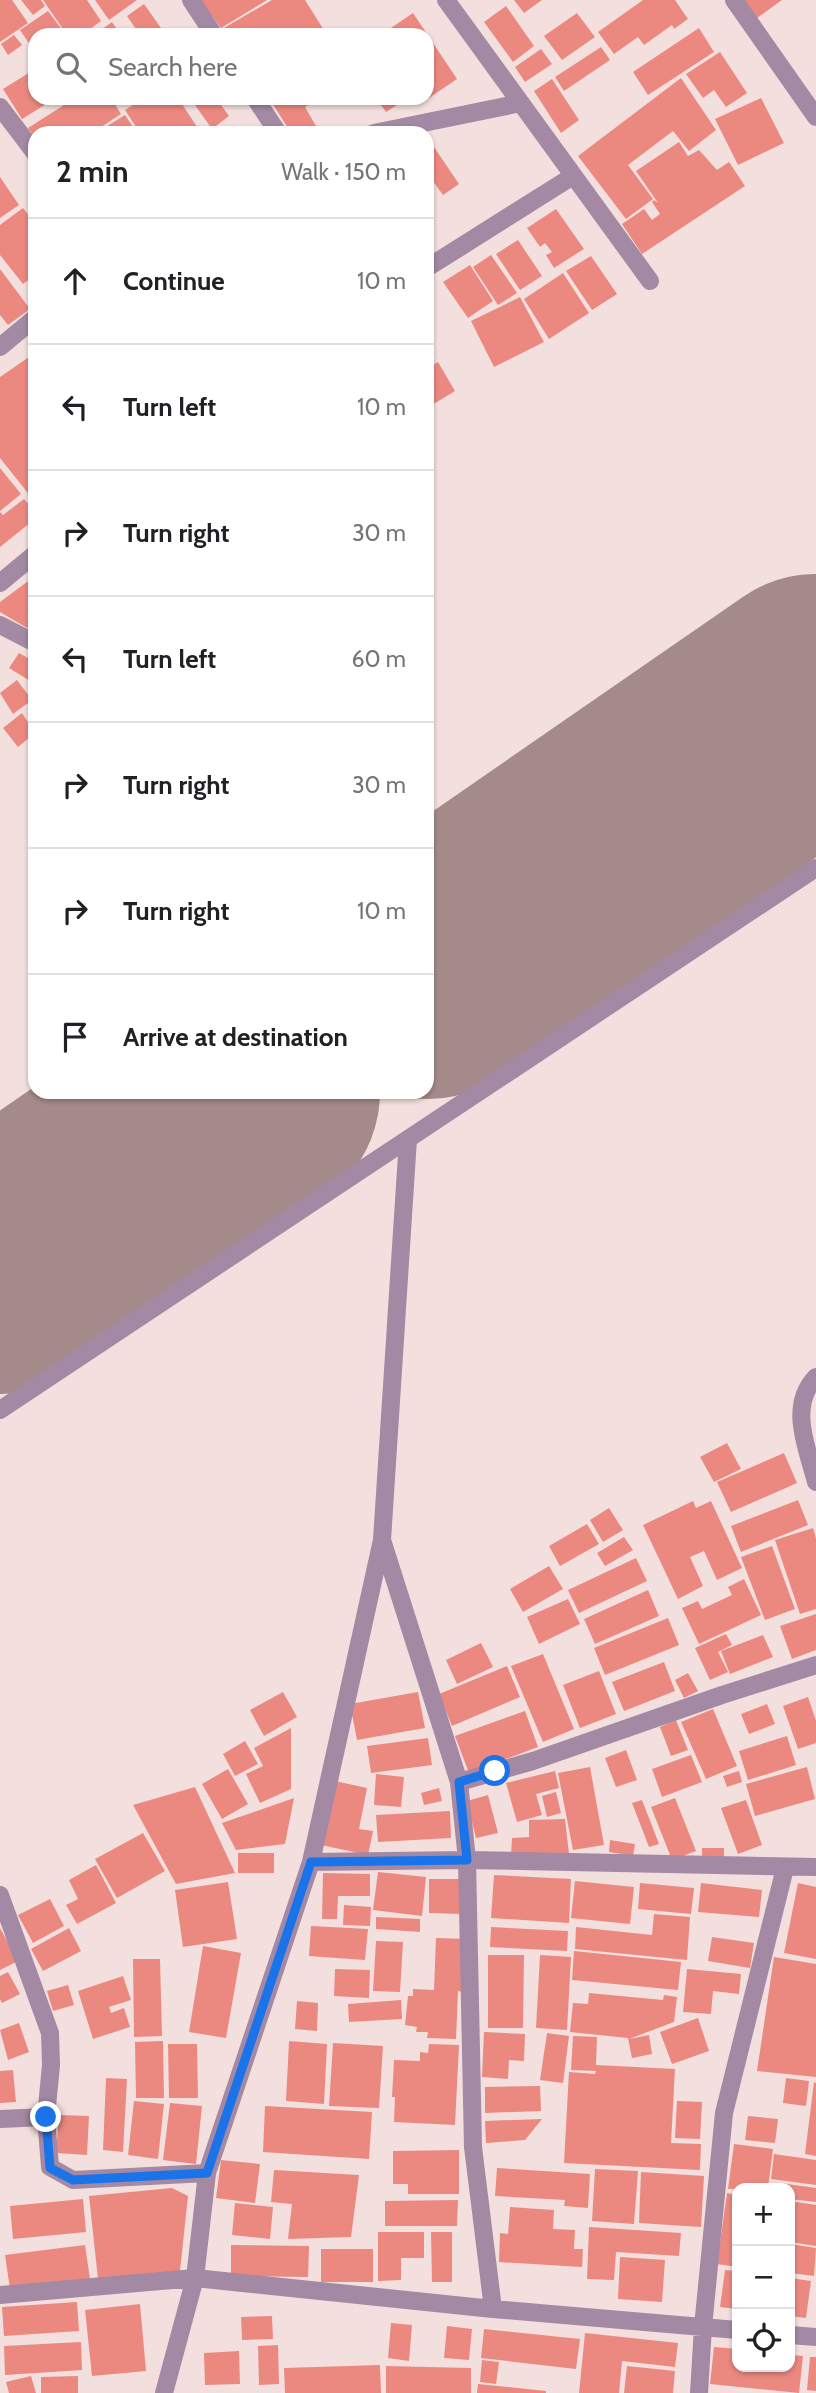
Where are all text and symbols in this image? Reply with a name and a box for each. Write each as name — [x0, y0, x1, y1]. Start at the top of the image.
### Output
search box — [28, 28, 434, 105]
icon: search — [52, 48, 90, 86]
text: Search here — [108, 51, 237, 83]
text: 2 min — [56, 153, 128, 190]
text: Walk · 150 m — [281, 158, 406, 186]
icon: ahead — [56, 262, 94, 300]
text: Continue — [123, 265, 225, 297]
text: 10 m — [357, 267, 406, 295]
icon: left — [56, 388, 94, 426]
text: Turn left — [123, 391, 216, 423]
text: 10 m — [357, 393, 406, 421]
icon: right — [56, 514, 94, 552]
text: Turn right — [123, 517, 229, 549]
text: 30 m — [352, 519, 406, 547]
icon: left — [56, 640, 94, 678]
text: Turn left — [123, 643, 216, 675]
text: 60 m — [352, 645, 406, 673]
icon: right — [56, 766, 94, 804]
text: Turn right — [123, 769, 229, 801]
text: 30 m — [352, 771, 406, 799]
icon: right — [56, 892, 94, 930]
text: Turn right — [123, 895, 229, 927]
text: 10 m — [357, 897, 406, 925]
icon: arrive — [56, 1018, 94, 1056]
text: Arrive at destination — [123, 1021, 348, 1053]
route start — [479, 1755, 510, 1786]
route end — [30, 2101, 61, 2132]
map controls — [732, 2183, 795, 2372]
button: + — [732, 2183, 795, 2246]
button: − — [732, 2246, 795, 2309]
button: locate — [732, 2309, 795, 2372]

